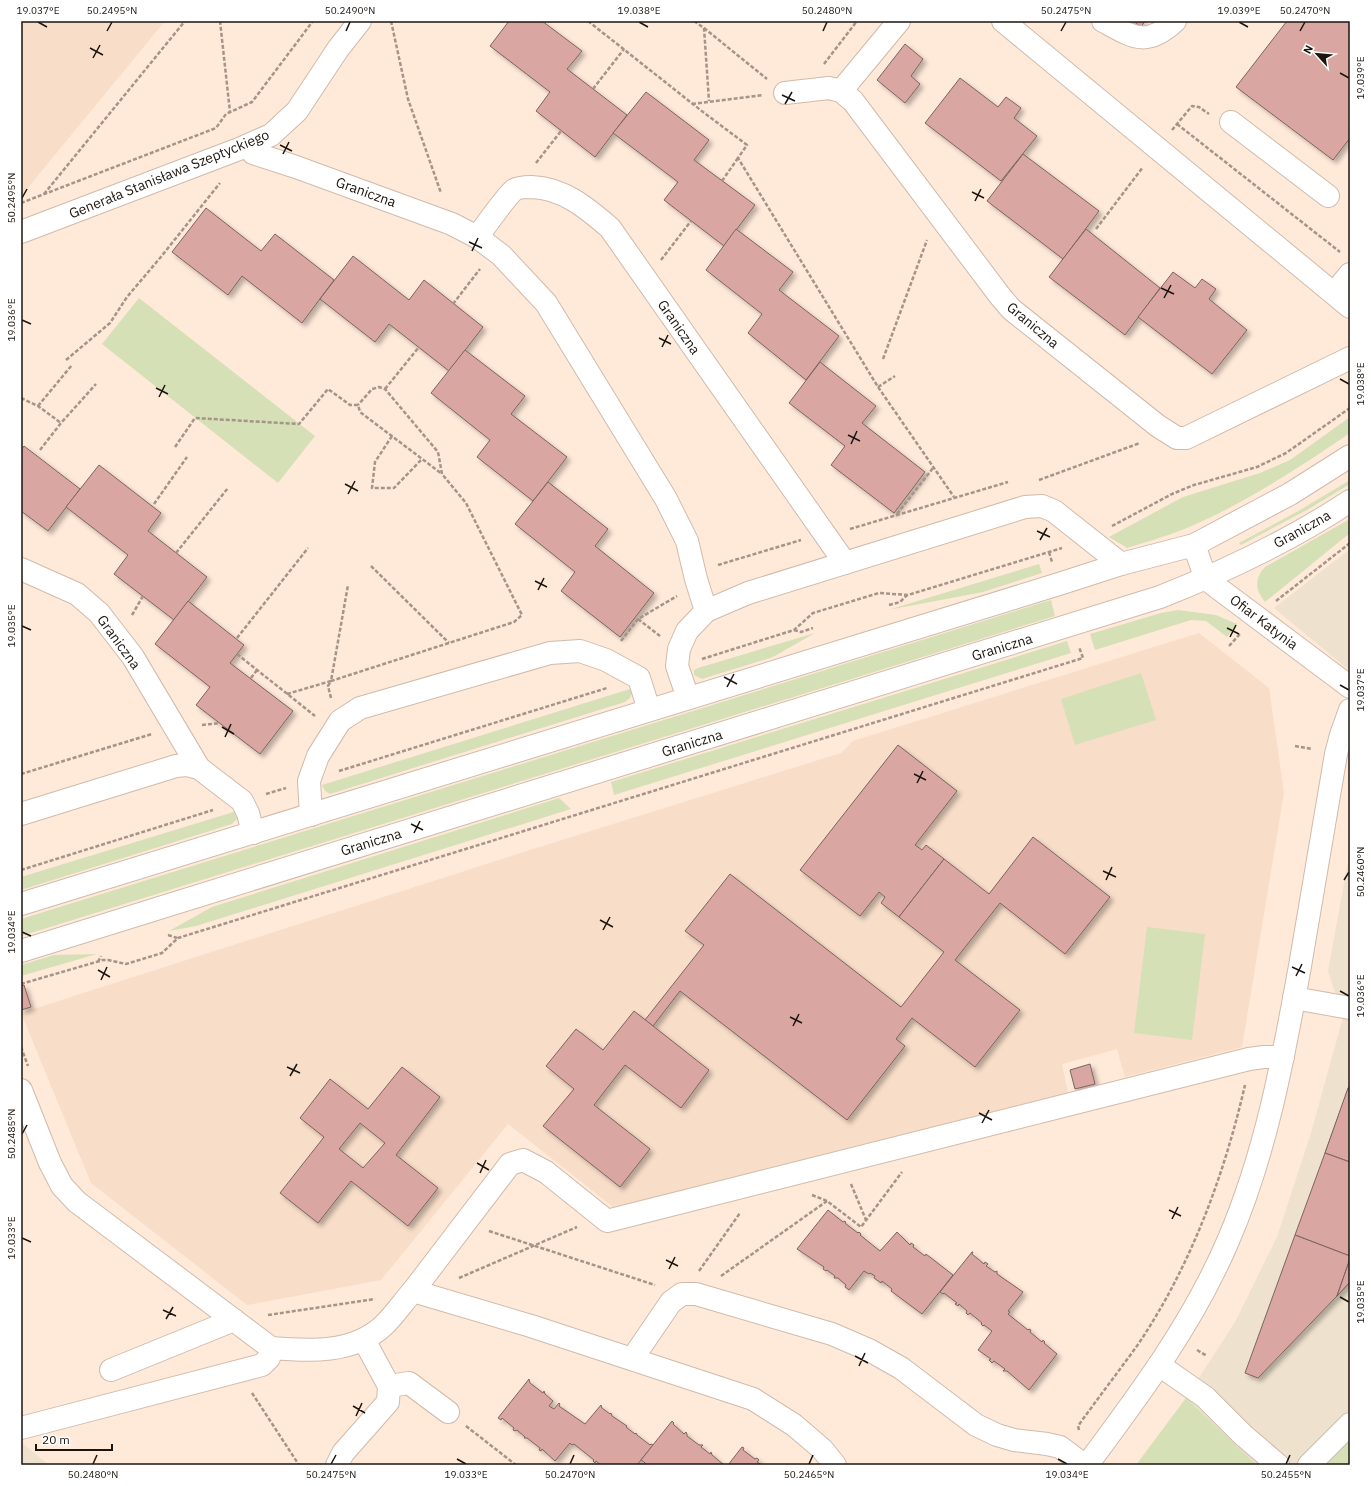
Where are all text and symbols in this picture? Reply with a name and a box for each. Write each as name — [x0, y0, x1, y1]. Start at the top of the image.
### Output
text: 19.037°E — [16, 4, 60, 17]
text: 50.2495°N — [87, 4, 137, 17]
text: 50.2490°N — [325, 4, 375, 17]
text: 19.038°E — [617, 4, 661, 17]
text: 50.2480°N — [802, 4, 852, 17]
text: 50.2475°N — [1041, 4, 1091, 17]
text: 19.039°E — [1217, 4, 1261, 17]
text: 50.2470°N — [1280, 4, 1330, 17]
north arrow — [1297, 34, 1337, 74]
text: N — [1300, 43, 1316, 56]
text: 19.039°E — [1354, 56, 1367, 100]
street label: Generała Stanisława Szeptyckiego — [66, 125, 272, 223]
text: 50.2495°N — [5, 173, 18, 223]
street label: Graniczna — [333, 173, 399, 211]
street label: Graniczna — [654, 296, 705, 358]
text: 19.036°E — [5, 298, 18, 342]
street label: Graniczna — [1003, 298, 1063, 352]
text: 19.038°E — [1354, 362, 1367, 406]
street label: Graniczna — [1270, 506, 1334, 552]
street label: Ofiar Katynia — [1226, 591, 1302, 654]
text: 19.035°E — [5, 604, 18, 648]
street label: Graniczna — [93, 611, 145, 673]
street label: Graniczna — [969, 629, 1035, 665]
text: 19.037°E — [1354, 668, 1367, 712]
street label: Graniczna — [659, 725, 725, 761]
street label: Graniczna — [338, 824, 404, 860]
text: 50.2460°N — [1354, 847, 1367, 897]
text: 19.034°E — [5, 910, 18, 954]
text: 19.036°E — [1354, 974, 1367, 1018]
text: 50.2485°N — [5, 1109, 18, 1159]
text: 19.033°E — [5, 1216, 18, 1260]
text: 19.035°E — [1354, 1280, 1367, 1324]
scale bar — [36, 1426, 112, 1452]
text: 20 m — [42, 1432, 70, 1447]
text: 50.2480°N — [68, 1468, 118, 1481]
text: 50.2475°N — [306, 1468, 356, 1481]
text: 19.033°E — [444, 1468, 488, 1481]
text: 50.2470°N — [545, 1468, 595, 1481]
text: 50.2465°N — [784, 1468, 834, 1481]
text: 19.034°E — [1045, 1468, 1089, 1481]
text: 50.2455°N — [1261, 1468, 1311, 1481]

